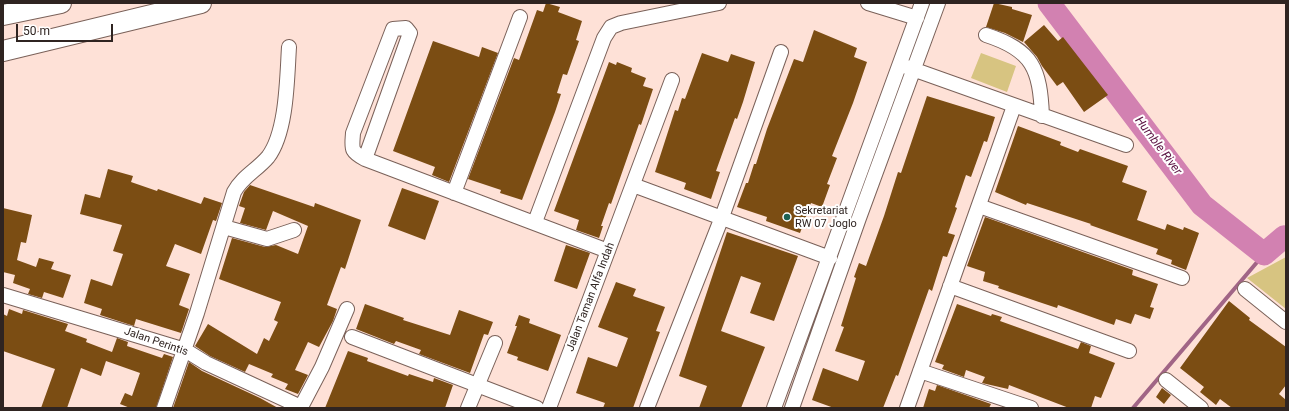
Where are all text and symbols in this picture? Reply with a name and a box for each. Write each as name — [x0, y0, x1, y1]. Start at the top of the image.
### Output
scale bar — [18, 16, 115, 42]
text: 50 m — [23, 24, 50, 38]
water label: Humble River — [1131, 114, 1185, 178]
place label: Sekretariat RW 07 Joglo — [795, 204, 857, 230]
marker: Sekretariat RW 07 Joglo — [782, 212, 792, 222]
street label: Jalan Taman Alfa Indah — [564, 241, 618, 353]
street label: Jalan Perintis — [122, 325, 190, 359]

